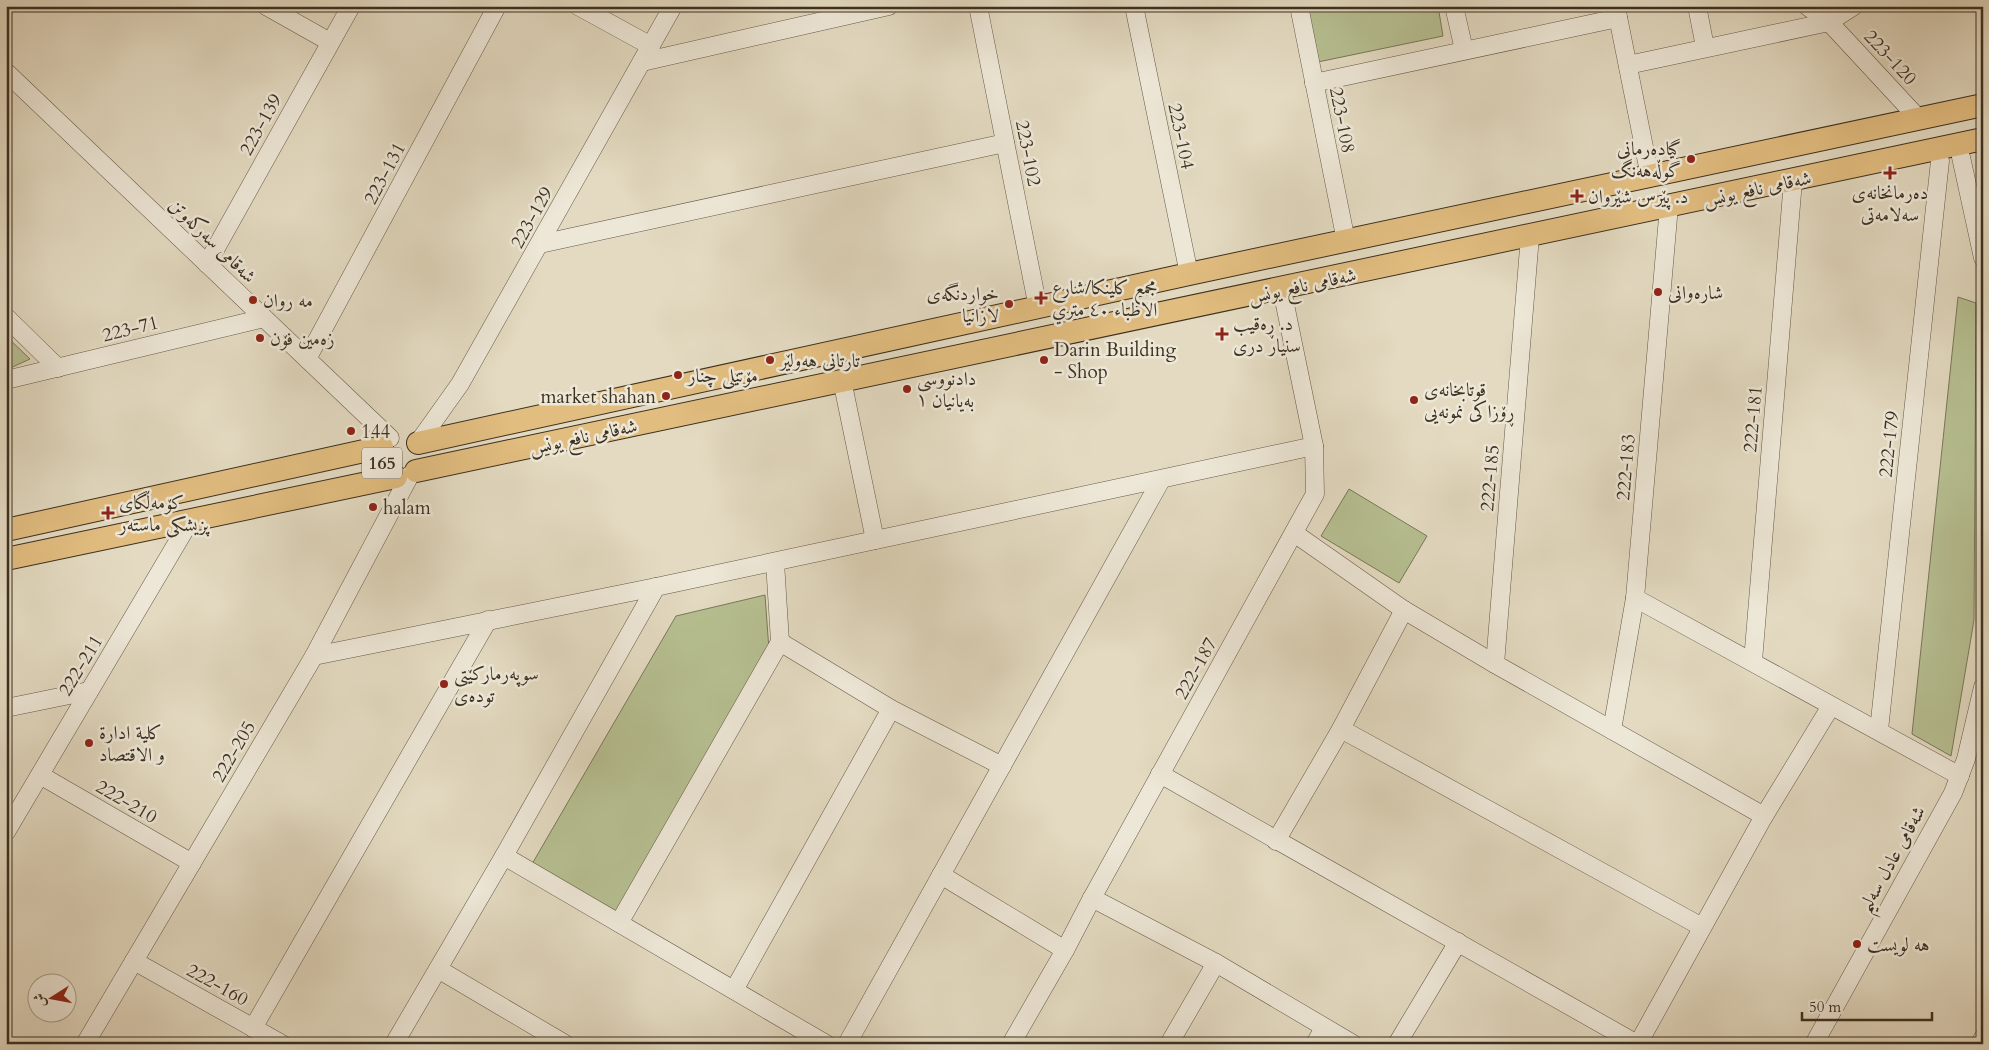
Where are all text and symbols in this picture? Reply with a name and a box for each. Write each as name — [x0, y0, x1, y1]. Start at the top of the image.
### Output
street label: 223-120 — [1858, 24, 1923, 91]
street label: 223-108 — [1323, 85, 1361, 155]
street label: 223-139 — [233, 89, 289, 160]
street label: 223-104 — [1161, 101, 1201, 172]
street label: 223-102 — [1009, 118, 1047, 189]
place label: گیادەرمانی گوڵەهەنگ — [1611, 136, 1681, 184]
street label: 223-131 — [358, 138, 412, 209]
marker: گیادەرمانی گوڵەهەنگ — [1685, 153, 1697, 165]
street label: شەقامی نافع یونس — [1701, 165, 1815, 217]
marker: دەرمانخانەی سەلامەتی — [1884, 167, 1896, 179]
place label: دەرمانخانەی سەلامەتی — [1852, 180, 1928, 228]
street label: 223-129 — [504, 182, 560, 253]
place label: د. پێرس شێروان — [1588, 184, 1688, 210]
marker: د. پێرس شێروان — [1570, 189, 1584, 203]
street label: شەقامی سەرکەوتن — [163, 192, 262, 289]
street label: شەقامی نافع یونس — [1246, 262, 1360, 314]
place label: مجمع كلينكا/شارع الاطباء ٤٠ متري — [1052, 275, 1157, 325]
place label: شارەوانی — [1668, 280, 1723, 306]
place label: خواردنگەی لازانیا — [926, 281, 999, 329]
marker: شارەوانی — [1652, 286, 1664, 298]
place label: مه روان — [263, 288, 313, 314]
marker: مجمع كلينكا/شارع الاطباء ٤٠ متري — [1034, 291, 1048, 305]
marker: مه روان — [247, 294, 259, 306]
marker: خواردنگەی لازانیا — [1003, 298, 1015, 310]
street label: 223-71 — [99, 309, 161, 348]
place label: د. ڕەقیب سنیار دری — [1233, 311, 1301, 359]
place label: زەمین فۆن — [270, 326, 335, 352]
marker: د. ڕەقیب سنیار دری — [1215, 327, 1229, 341]
marker: زەمین فۆن — [254, 332, 266, 344]
place label: Darin Building - Shop — [1054, 337, 1177, 385]
place label: تارتانی هەولێر — [778, 348, 860, 374]
marker: تارتانی هەولێر — [764, 354, 776, 366]
marker: Darin Building - Shop — [1038, 354, 1050, 366]
place label: مۆتێلی چنار — [686, 363, 758, 390]
place label: دادنووسی بەیانیان ١ — [917, 366, 976, 414]
marker: مۆتێلی چنار — [672, 369, 684, 381]
place label: قوتابخانەی ڕۆزاکی نمونەیی — [1424, 377, 1514, 427]
marker: دادنووسی بەیانیان ١ — [901, 383, 913, 395]
place label: market shahan — [540, 384, 656, 410]
street label: 222-181 — [1737, 385, 1769, 454]
marker: market shahan — [660, 390, 672, 402]
marker: قوتابخانەی ڕۆزاکی نمونەیی — [1408, 394, 1420, 406]
street label: 222-179 — [1873, 409, 1905, 479]
street label: شەقامی نافع یونس — [527, 413, 641, 465]
place label: 144 — [361, 419, 390, 445]
marker: 144 — [345, 425, 357, 437]
street label: 222-183 — [1610, 433, 1642, 502]
street label: 222-185 — [1474, 444, 1506, 513]
road number: 165 — [362, 448, 402, 478]
place label: کۆمەڵگای پزیشکی ماستەر — [117, 490, 210, 538]
place label: halam — [383, 495, 432, 521]
marker: halam — [367, 501, 379, 513]
marker: کۆمەڵگای پزیشکی ماستەر — [101, 506, 115, 520]
street label: 222-211 — [52, 630, 109, 701]
street label: 222-187 — [1168, 633, 1224, 704]
place label: سوپەرمارکێتی تودەی — [454, 661, 539, 709]
marker: سوپەرمارکێتی تودەی — [438, 678, 450, 690]
street label: 222-205 — [206, 716, 262, 787]
place label: كلية ادارة و الاقتصاد — [99, 720, 165, 768]
marker: كلية ادارة و الاقتصاد — [83, 737, 95, 749]
street label: 222-210 — [91, 774, 162, 830]
street label: شەقامی عادل سەلیم — [1852, 801, 1937, 920]
place label: هه لويست — [1867, 932, 1930, 958]
marker: هه لويست — [1851, 938, 1863, 950]
street label: 222-160 — [182, 957, 253, 1013]
north arrow — [28, 972, 78, 1022]
scale bar — [1802, 990, 1932, 1022]
text: ش — [29, 992, 50, 1009]
text: 50 m — [1809, 997, 1841, 1017]

